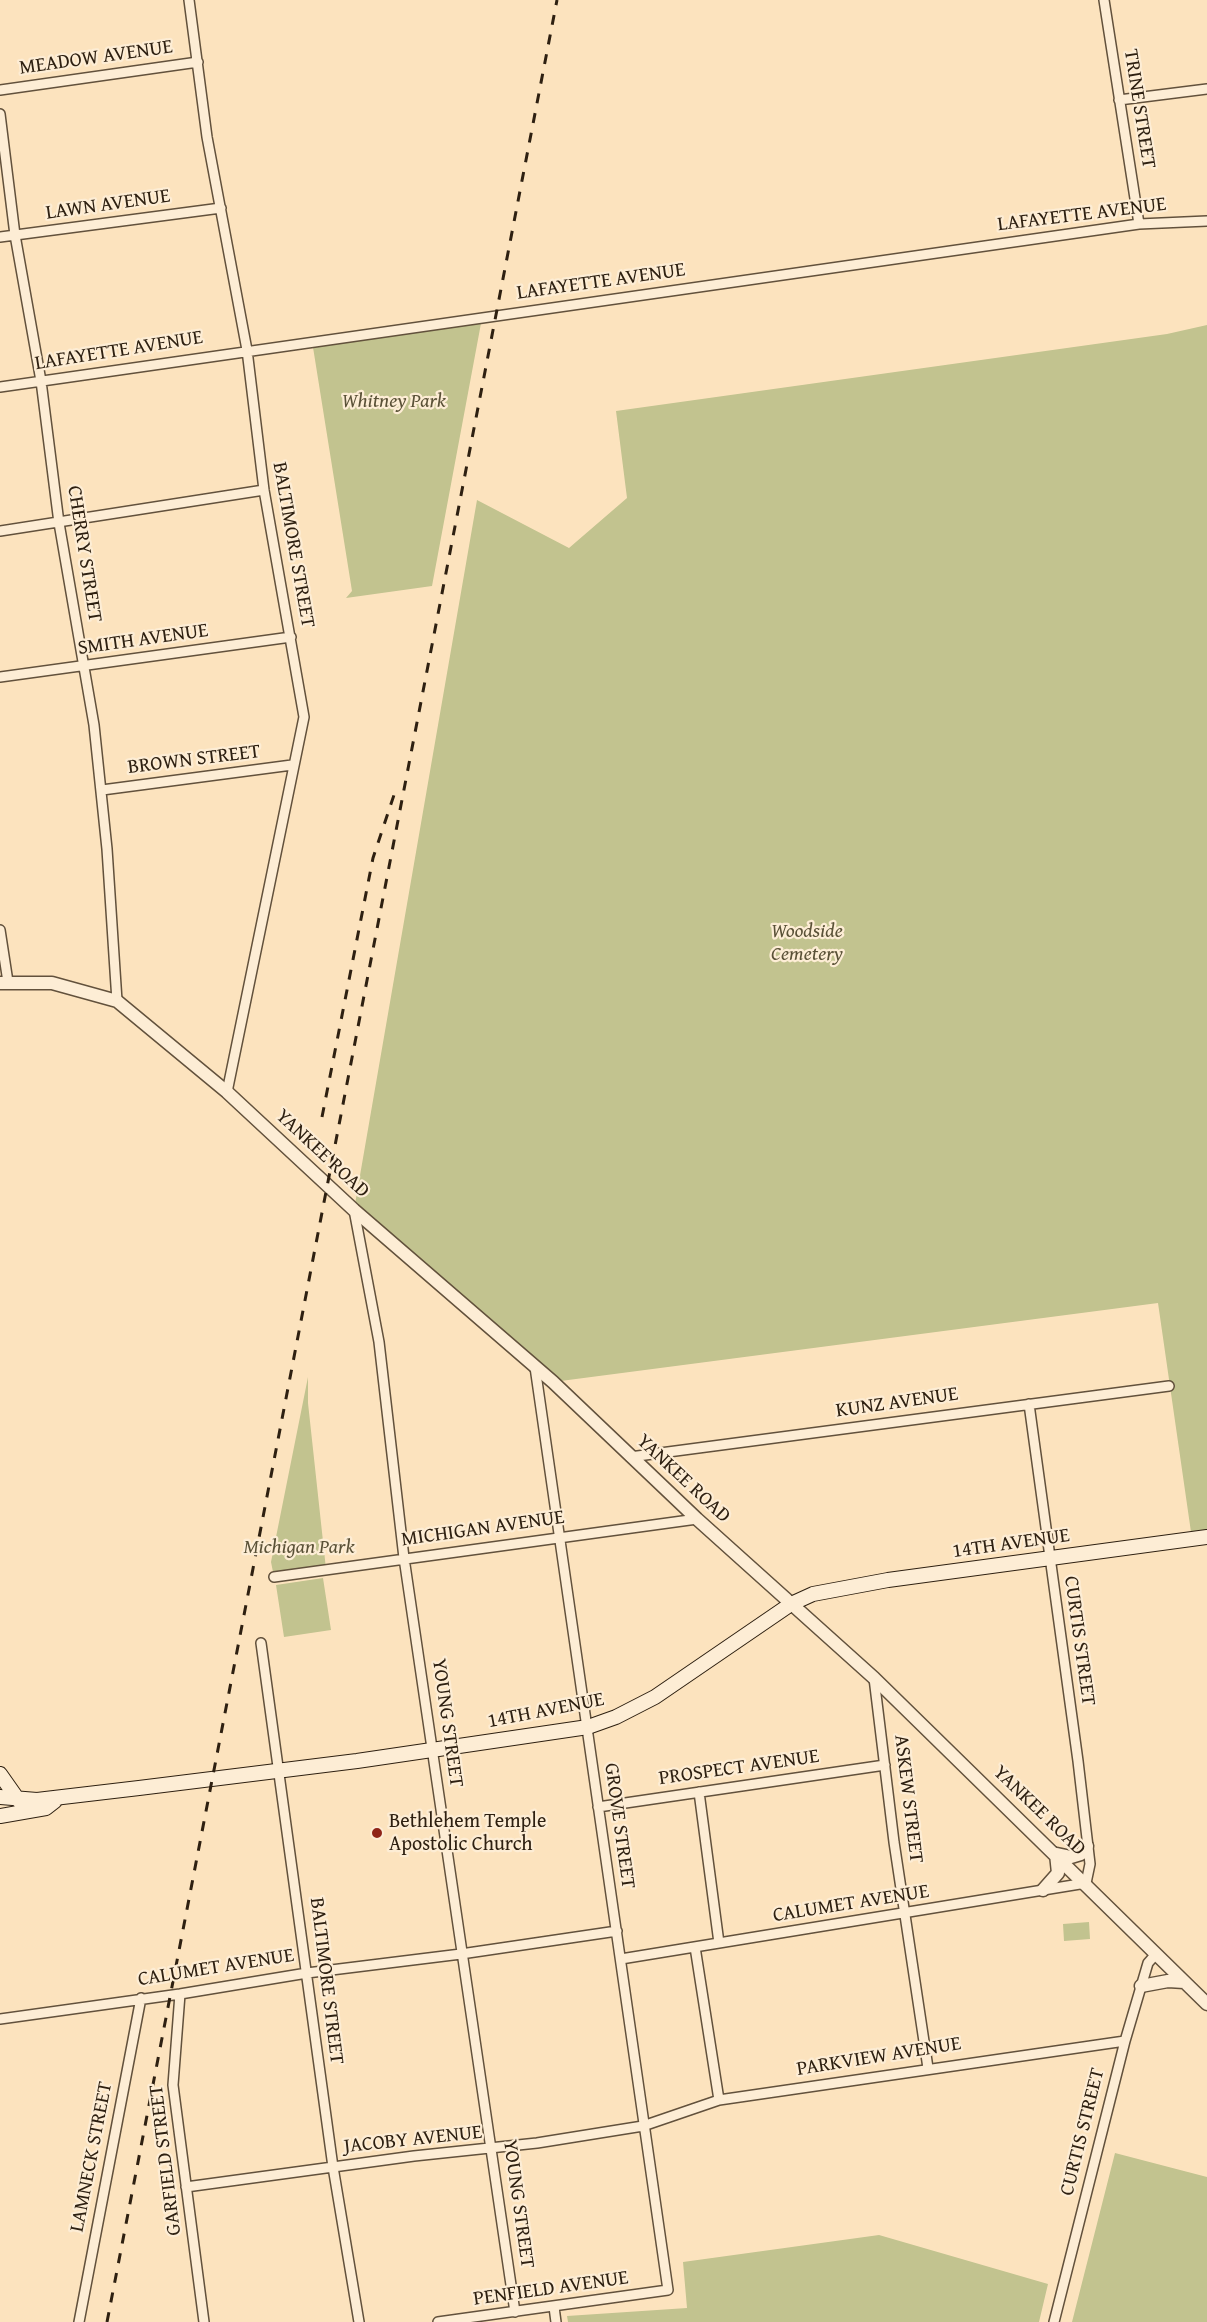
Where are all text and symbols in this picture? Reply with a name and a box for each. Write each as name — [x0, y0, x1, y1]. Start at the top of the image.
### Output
street label: MEADOW AVENUE — [18, 35, 174, 81]
street label: TRINE STREET — [1118, 48, 1160, 170]
street label: LAWN AVENUE — [44, 184, 172, 226]
street label: LAFAYETTE AVENUE — [996, 193, 1168, 237]
street label: LAFAYETTE AVENUE — [515, 258, 687, 306]
street label: LAFAYETTE AVENUE — [33, 326, 205, 376]
park label: Whitney Park — [342, 390, 446, 414]
street label: BALTIMORE STREET — [267, 460, 319, 630]
street label: CHERRY STREET — [61, 484, 107, 624]
street label: SMITH AVENUE — [76, 619, 210, 661]
street label: BROWN STREET — [126, 740, 262, 780]
park label: Woodside Cemetery — [771, 920, 843, 967]
street label: YANKEE ROAD — [270, 1104, 374, 1204]
street label: KUNZ AVENUE — [834, 1383, 960, 1423]
street label: YANKEE ROAD — [631, 1429, 735, 1529]
street label: MICHIGAN AVENUE — [400, 1506, 566, 1552]
street label: 14TH AVENUE — [951, 1524, 1071, 1564]
park label: Michigan Park — [243, 1536, 355, 1560]
street label: CURTIS STREET — [1058, 1575, 1100, 1707]
street label: YOUNG STREET — [426, 1657, 468, 1789]
street label: 14TH AVENUE — [486, 1688, 606, 1734]
street label: ASKEW STREET — [888, 1733, 928, 1865]
street label: PROSPECT AVENUE — [657, 1745, 821, 1791]
street label: YANKEE ROAD — [988, 1761, 1090, 1861]
street label: GROVE STREET — [598, 1762, 640, 1890]
place label: Bethlehem Temple Apostolic Church — [389, 1810, 546, 1857]
marker: Bethlehem Temple Apostolic Church — [370, 1826, 384, 1840]
street label: CALUMET AVENUE — [771, 1880, 931, 1928]
street label: BALTIMORE STREET — [304, 1896, 348, 2066]
street label: CALUMET AVENUE — [136, 1944, 296, 1992]
street label: PARKVIEW AVENUE — [795, 2032, 963, 2082]
street label: CURTIS STREET — [1056, 2066, 1110, 2198]
street label: LAMNECK STREET — [66, 2080, 118, 2234]
street label: GARFIELD STREET — [145, 2083, 187, 2237]
street label: JACOBY AVENUE — [343, 2121, 483, 2159]
street label: YOUNG STREET — [497, 2138, 539, 2270]
street label: PENFIELD AVENUE — [472, 2266, 630, 2312]

